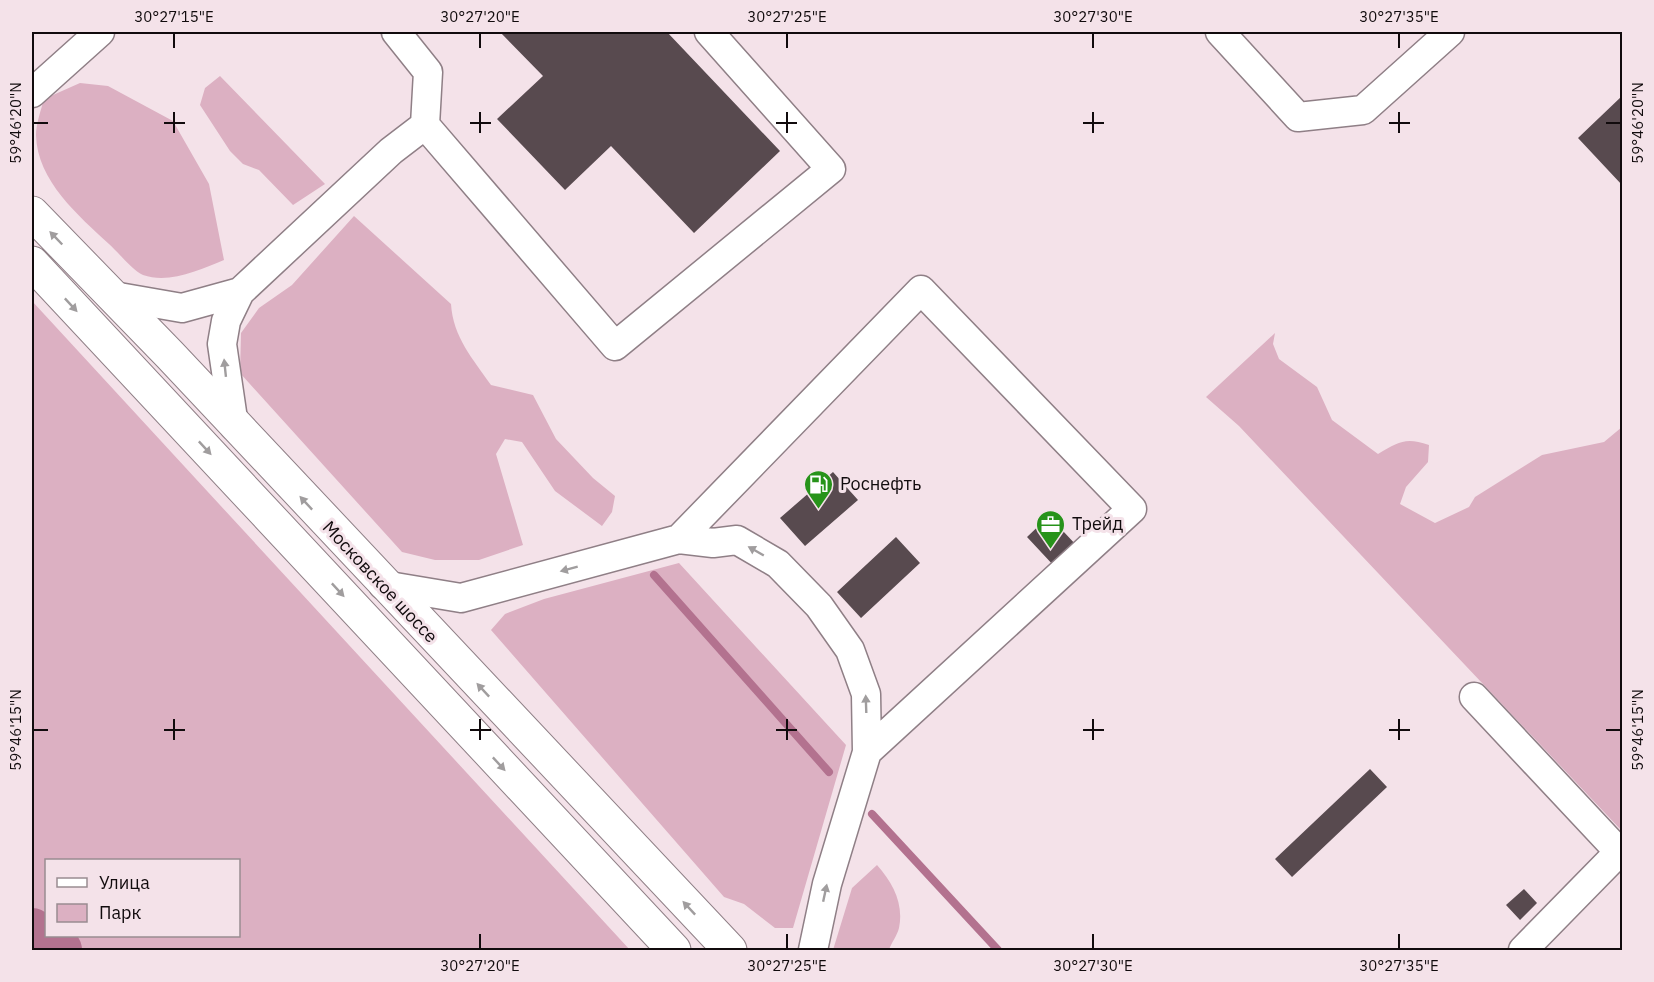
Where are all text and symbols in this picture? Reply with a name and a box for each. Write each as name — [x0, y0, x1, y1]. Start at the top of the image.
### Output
text: 30°27'15"E — [134, 7, 214, 26]
text: 30°27'20"E — [440, 7, 520, 26]
text: 30°27'25"E — [747, 7, 827, 26]
text: 30°27'30"E — [1053, 7, 1133, 26]
text: 30°27'35"E — [1359, 7, 1439, 26]
text: 59°46'20"N — [6, 82, 25, 164]
text: 59°46'20"N — [1628, 82, 1647, 164]
one-way arrow — [49, 230, 63, 245]
one-way arrow — [64, 298, 78, 312]
one-way arrow — [220, 359, 230, 378]
one-way arrow — [197, 441, 211, 455]
fuel station icon: Роснефть — [803, 468, 835, 510]
place label: Роснефть — [840, 472, 921, 495]
one-way arrow — [299, 495, 313, 510]
office icon: Трейд — [1035, 508, 1067, 550]
place label: Трейд — [1072, 512, 1123, 535]
street label: Московское шоссе — [318, 516, 443, 648]
one-way arrow — [747, 546, 764, 556]
one-way arrow — [560, 564, 578, 574]
one-way arrow — [330, 583, 344, 597]
one-way arrow — [476, 683, 490, 698]
text: 59°46'15"N — [6, 689, 25, 771]
text: 59°46'15"N — [1628, 689, 1647, 771]
one-way arrow — [861, 695, 871, 714]
one-way arrow — [492, 756, 506, 770]
legend — [45, 859, 240, 937]
text: Улица — [99, 871, 150, 894]
one-way arrow — [821, 884, 830, 903]
text: Парк — [99, 901, 142, 924]
one-way arrow — [683, 901, 697, 915]
text: 30°27'20"E — [440, 956, 520, 975]
text: 30°27'25"E — [747, 956, 827, 975]
text: 30°27'30"E — [1053, 956, 1133, 975]
text: 30°27'35"E — [1359, 956, 1439, 975]

